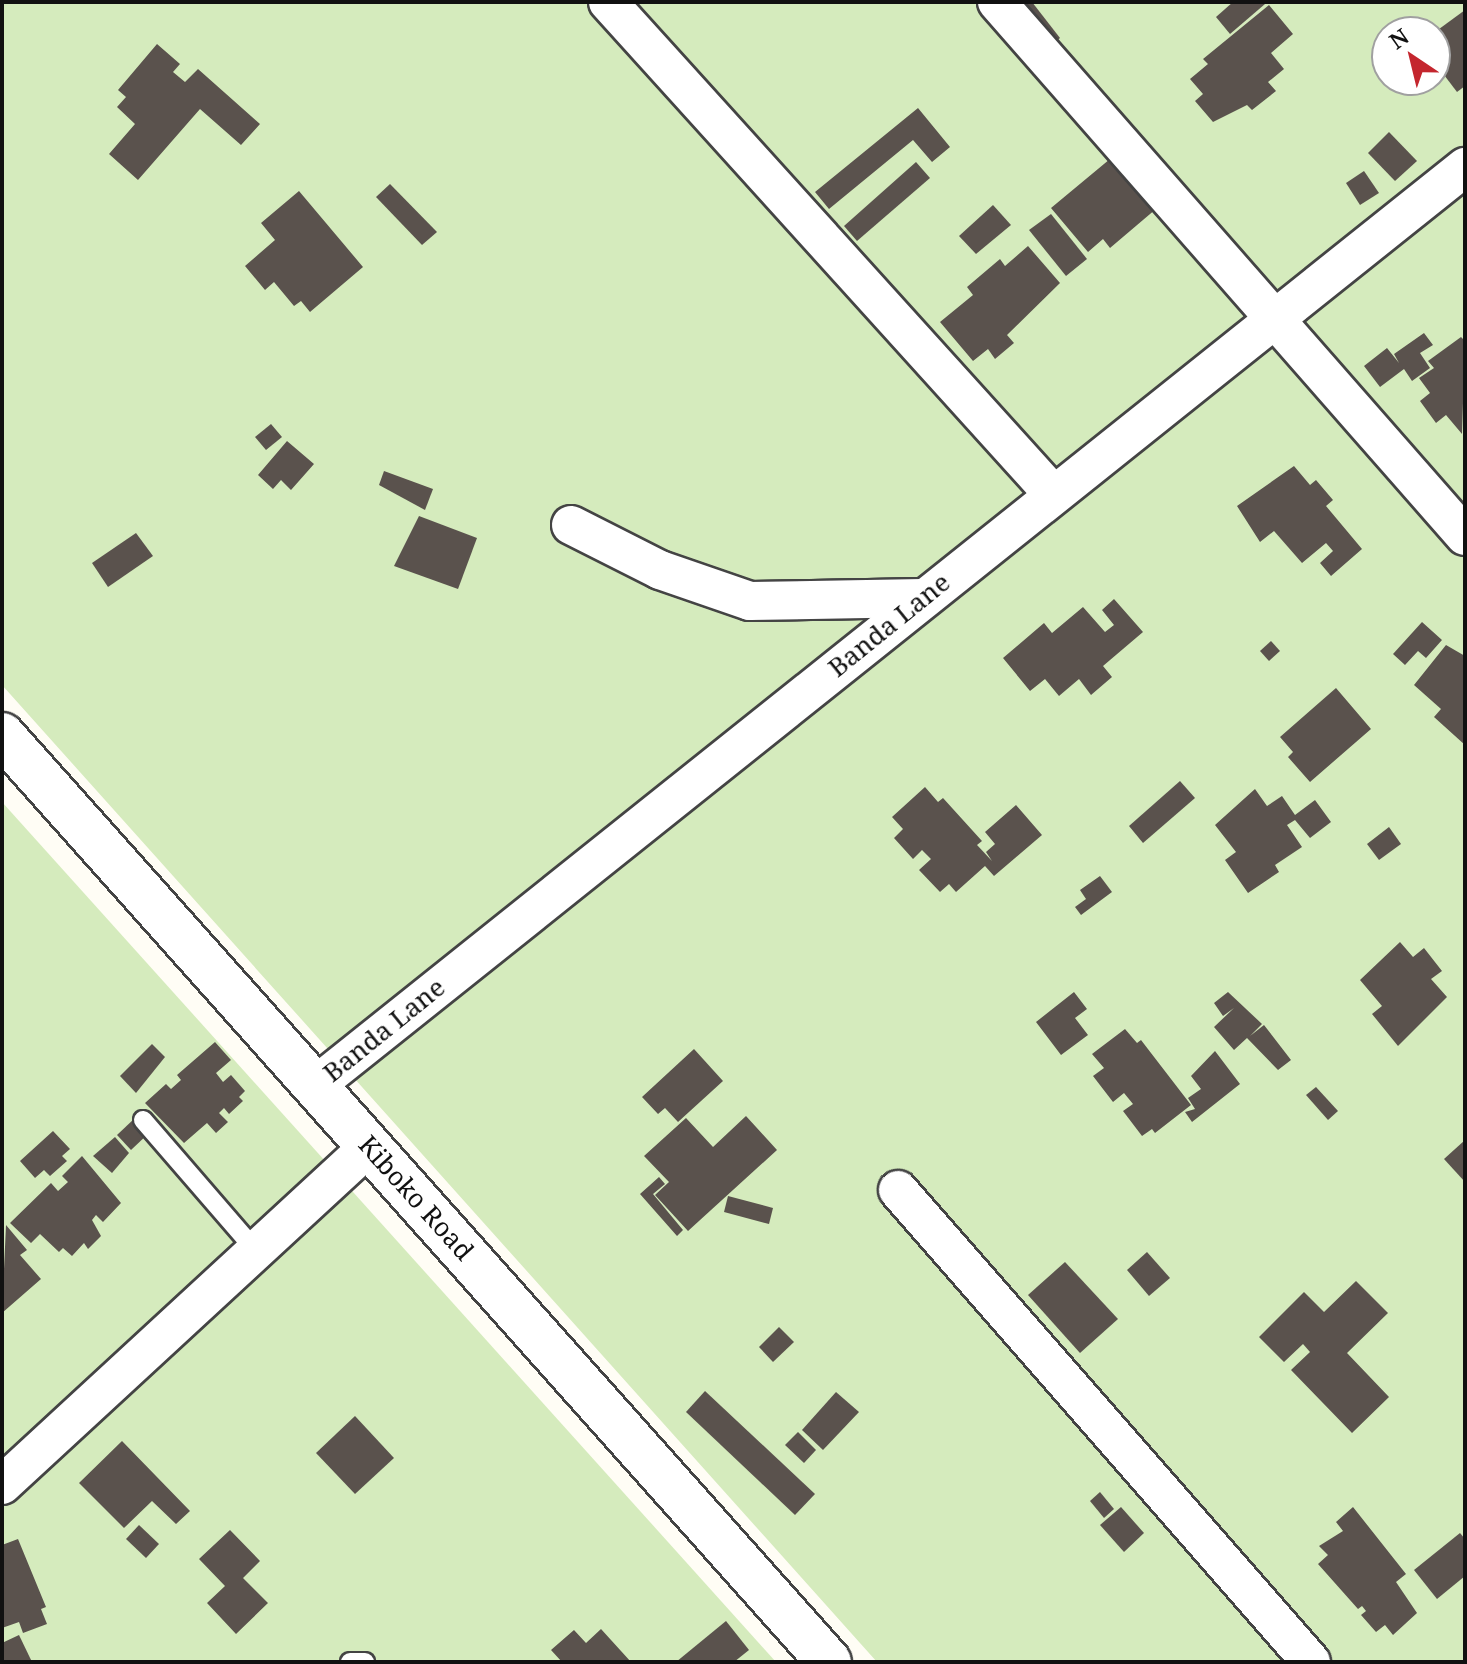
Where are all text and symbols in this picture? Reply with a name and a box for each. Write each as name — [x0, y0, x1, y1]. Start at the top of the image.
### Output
north arrow — [1371, 16, 1451, 96]
text: N — [1383, 21, 1414, 55]
street label: Banda Lane — [822, 567, 956, 683]
street label: Banda Lane — [317, 972, 451, 1088]
street label: Kiboko Road — [352, 1129, 480, 1267]

